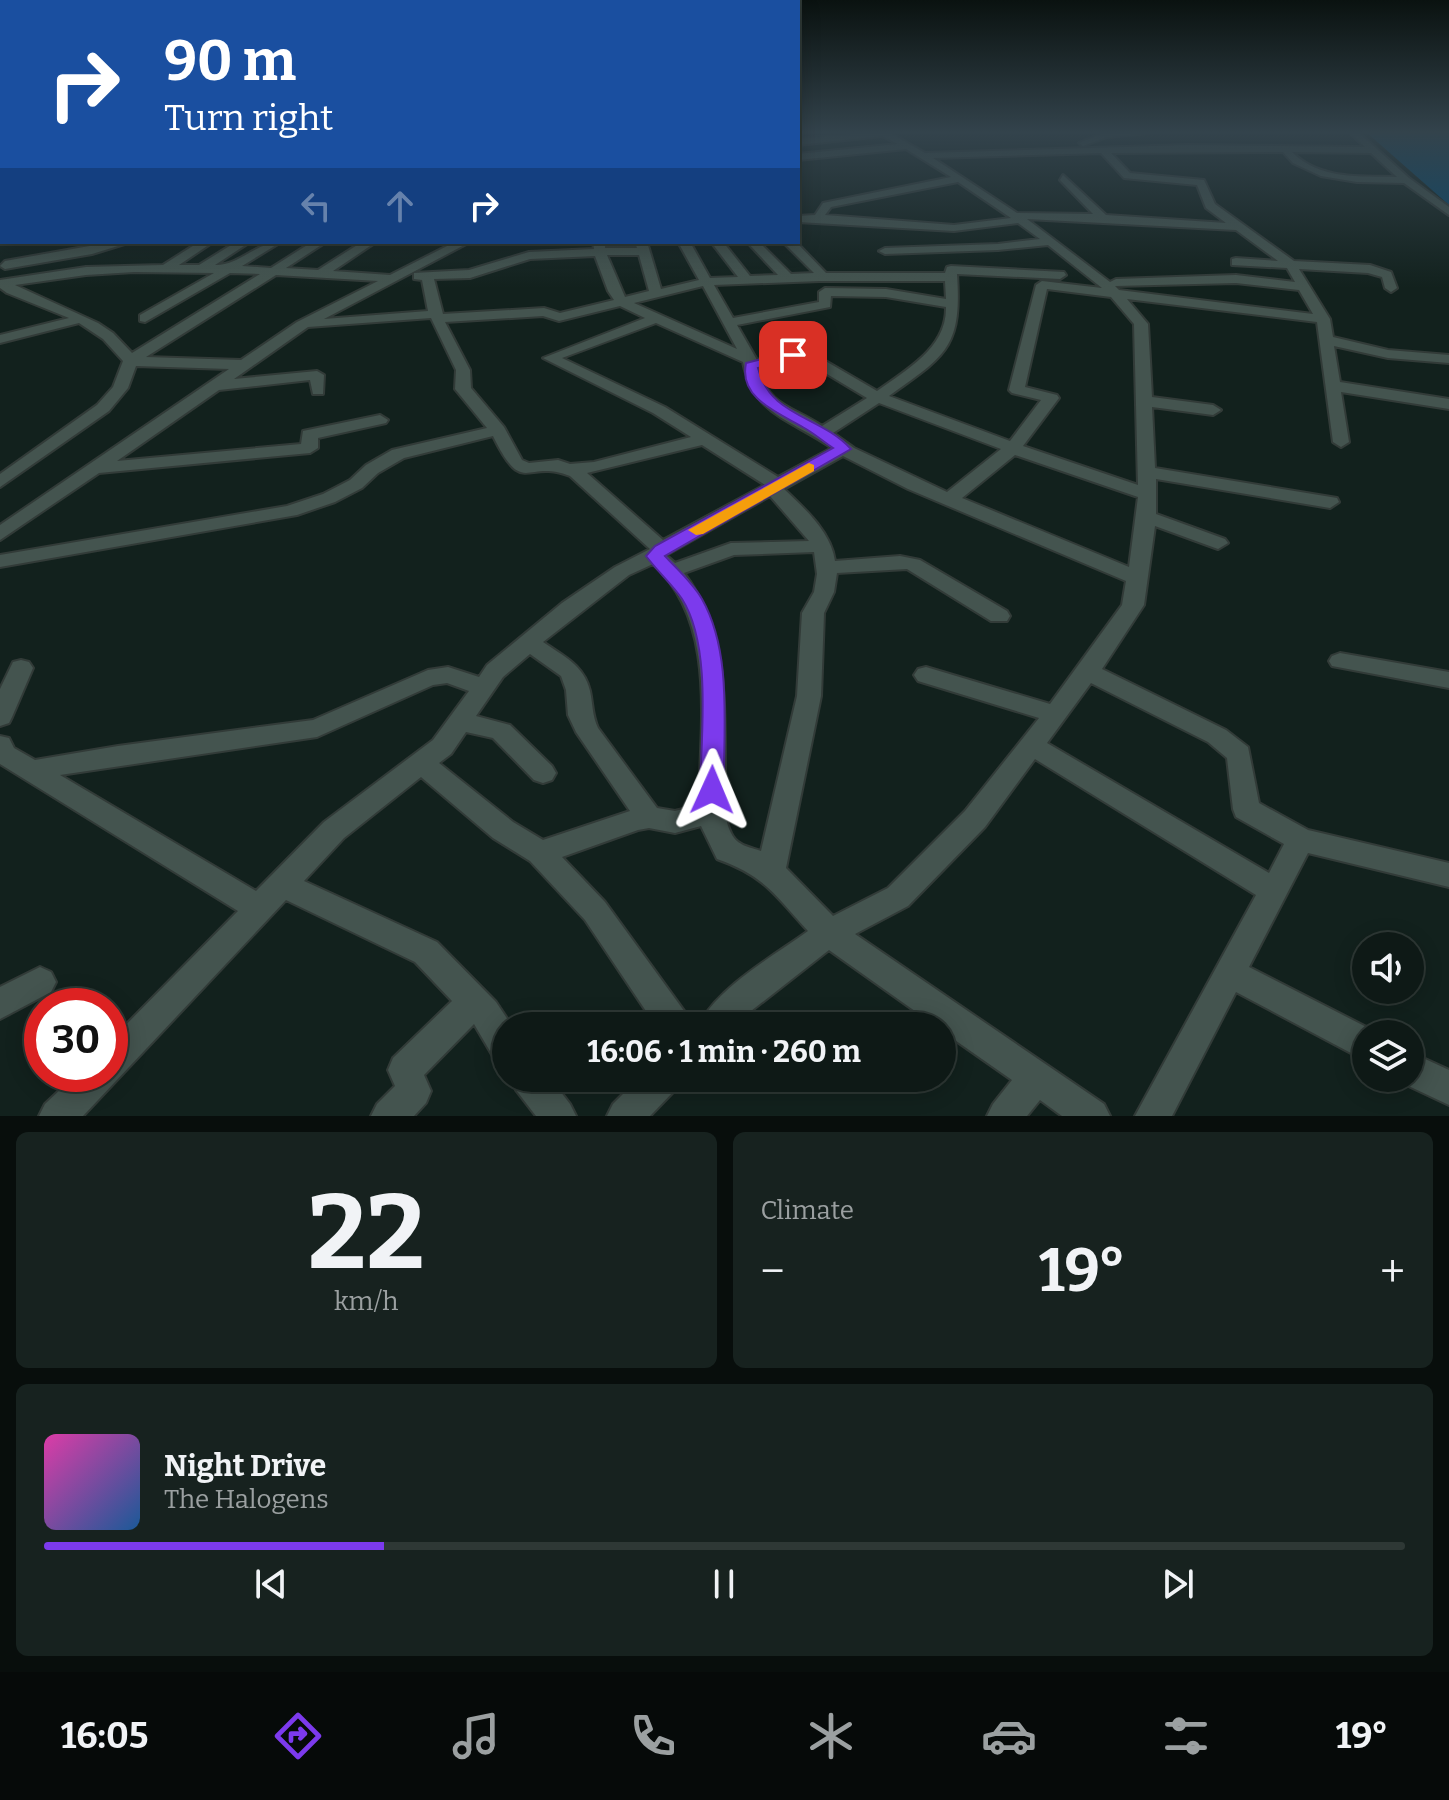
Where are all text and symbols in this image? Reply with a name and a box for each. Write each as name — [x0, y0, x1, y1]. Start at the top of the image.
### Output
text: 90 m — [164, 28, 296, 95]
icon: right — [32, 32, 136, 136]
text: Turn right — [164, 96, 333, 140]
icon: left — [294, 184, 338, 228]
icon: ahead — [378, 184, 422, 228]
icon: right — [462, 184, 506, 228]
pin — [759, 321, 827, 389]
icon: arrive — [771, 333, 815, 377]
position arrow — [670, 748, 754, 832]
map controls — [1352, 932, 1424, 1092]
button: sound — [1352, 932, 1424, 1004]
speed limit sign: 30 — [24, 988, 128, 1092]
button: layers — [1352, 1020, 1424, 1092]
text: 16:06 · 1 min · 260 m — [587, 1034, 861, 1070]
text: 22 — [308, 1171, 425, 1296]
text: Climate — [761, 1195, 854, 1226]
text: 19° — [1039, 1235, 1126, 1307]
text: − — [761, 1245, 785, 1298]
text: + — [1380, 1245, 1405, 1298]
text: km/h — [334, 1286, 398, 1317]
text: Night Drive — [164, 1448, 326, 1484]
text: The Halogens — [164, 1484, 329, 1515]
icon: previous — [249, 1562, 293, 1606]
icon: pause — [702, 1562, 746, 1606]
icon: next — [1156, 1562, 1200, 1606]
icon: directions — [270, 1708, 326, 1764]
icon: music — [448, 1708, 504, 1764]
icon: phone — [625, 1708, 681, 1764]
icon: climate — [803, 1708, 859, 1764]
icon: car — [981, 1708, 1037, 1764]
icon: filters — [1158, 1708, 1214, 1764]
text: 16:05 — [61, 1714, 149, 1758]
text: 19° — [1336, 1714, 1388, 1758]

